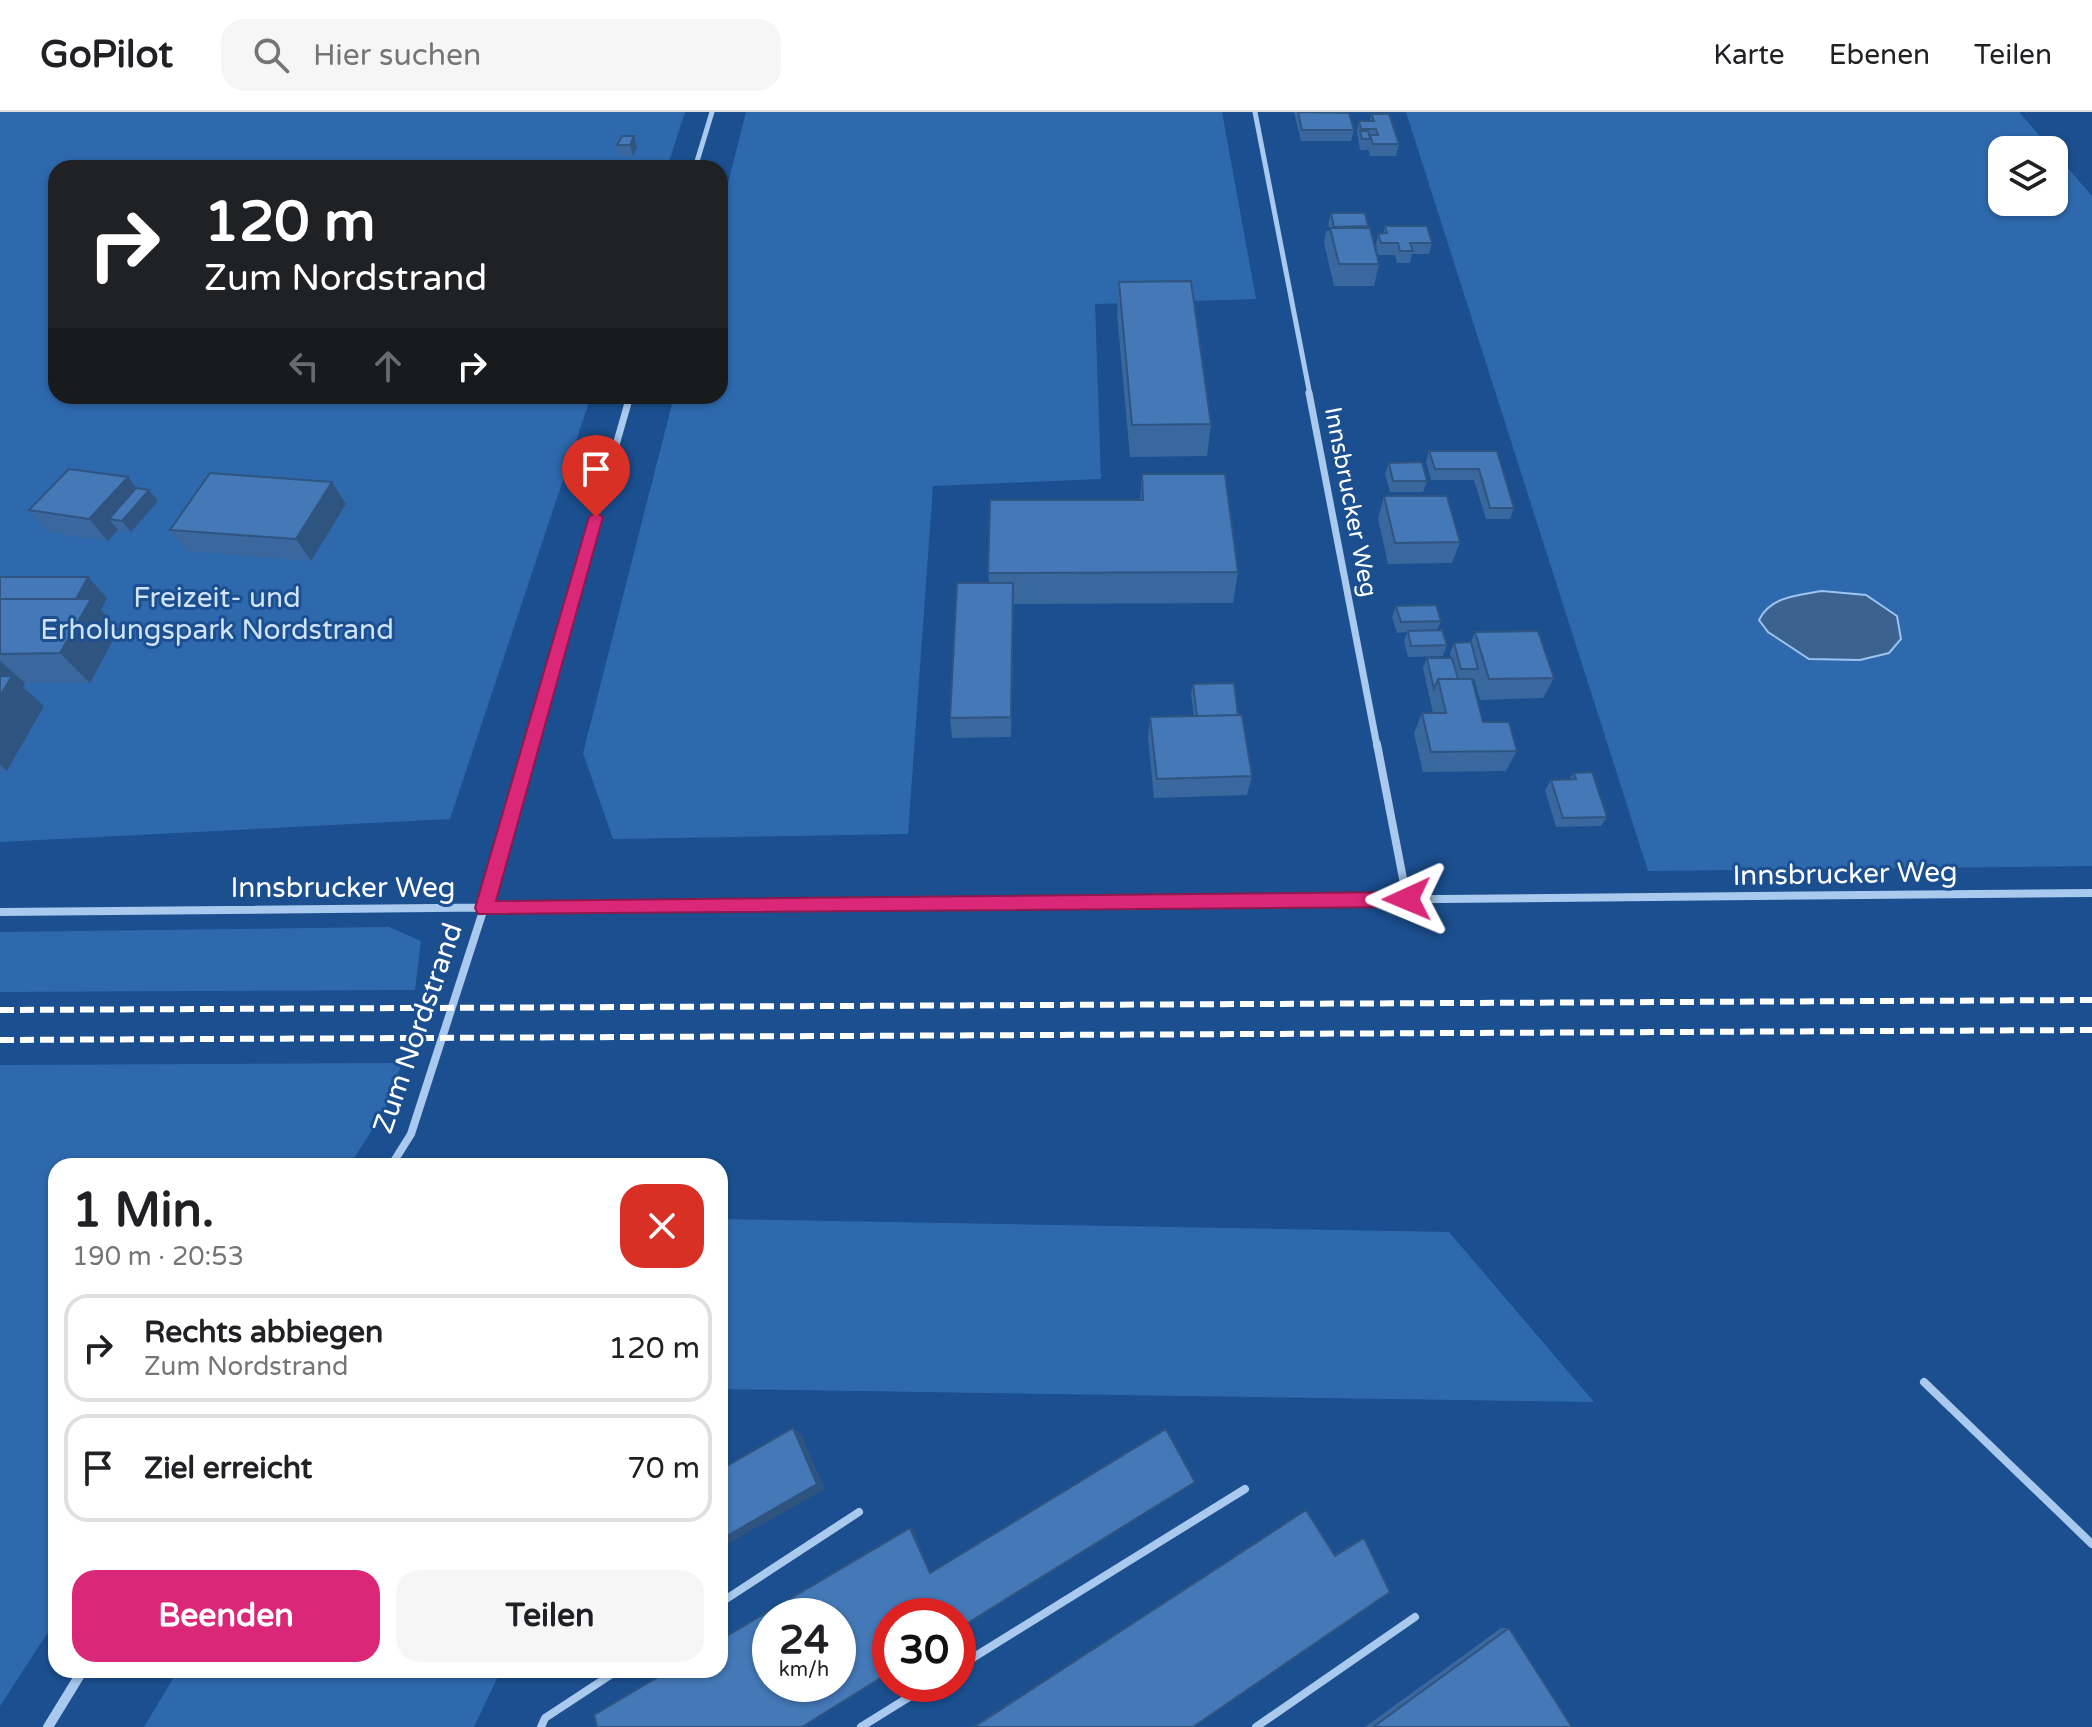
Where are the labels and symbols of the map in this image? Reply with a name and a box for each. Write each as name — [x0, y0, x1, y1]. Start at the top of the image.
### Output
street label: Innsbrucker Weg — [1318, 405, 1383, 600]
pin — [562, 435, 630, 517]
park label: Freizeit- und Erholungspark Nordstrand — [40, 581, 394, 647]
street label: Innsbrucker Weg — [1732, 855, 1958, 893]
position arrow — [1365, 857, 1449, 941]
street label: Innsbrucker Weg — [230, 871, 456, 905]
street label: Zum Nordstrand — [366, 919, 470, 1138]
speed limit sign: 30 — [872, 1598, 976, 1702]

